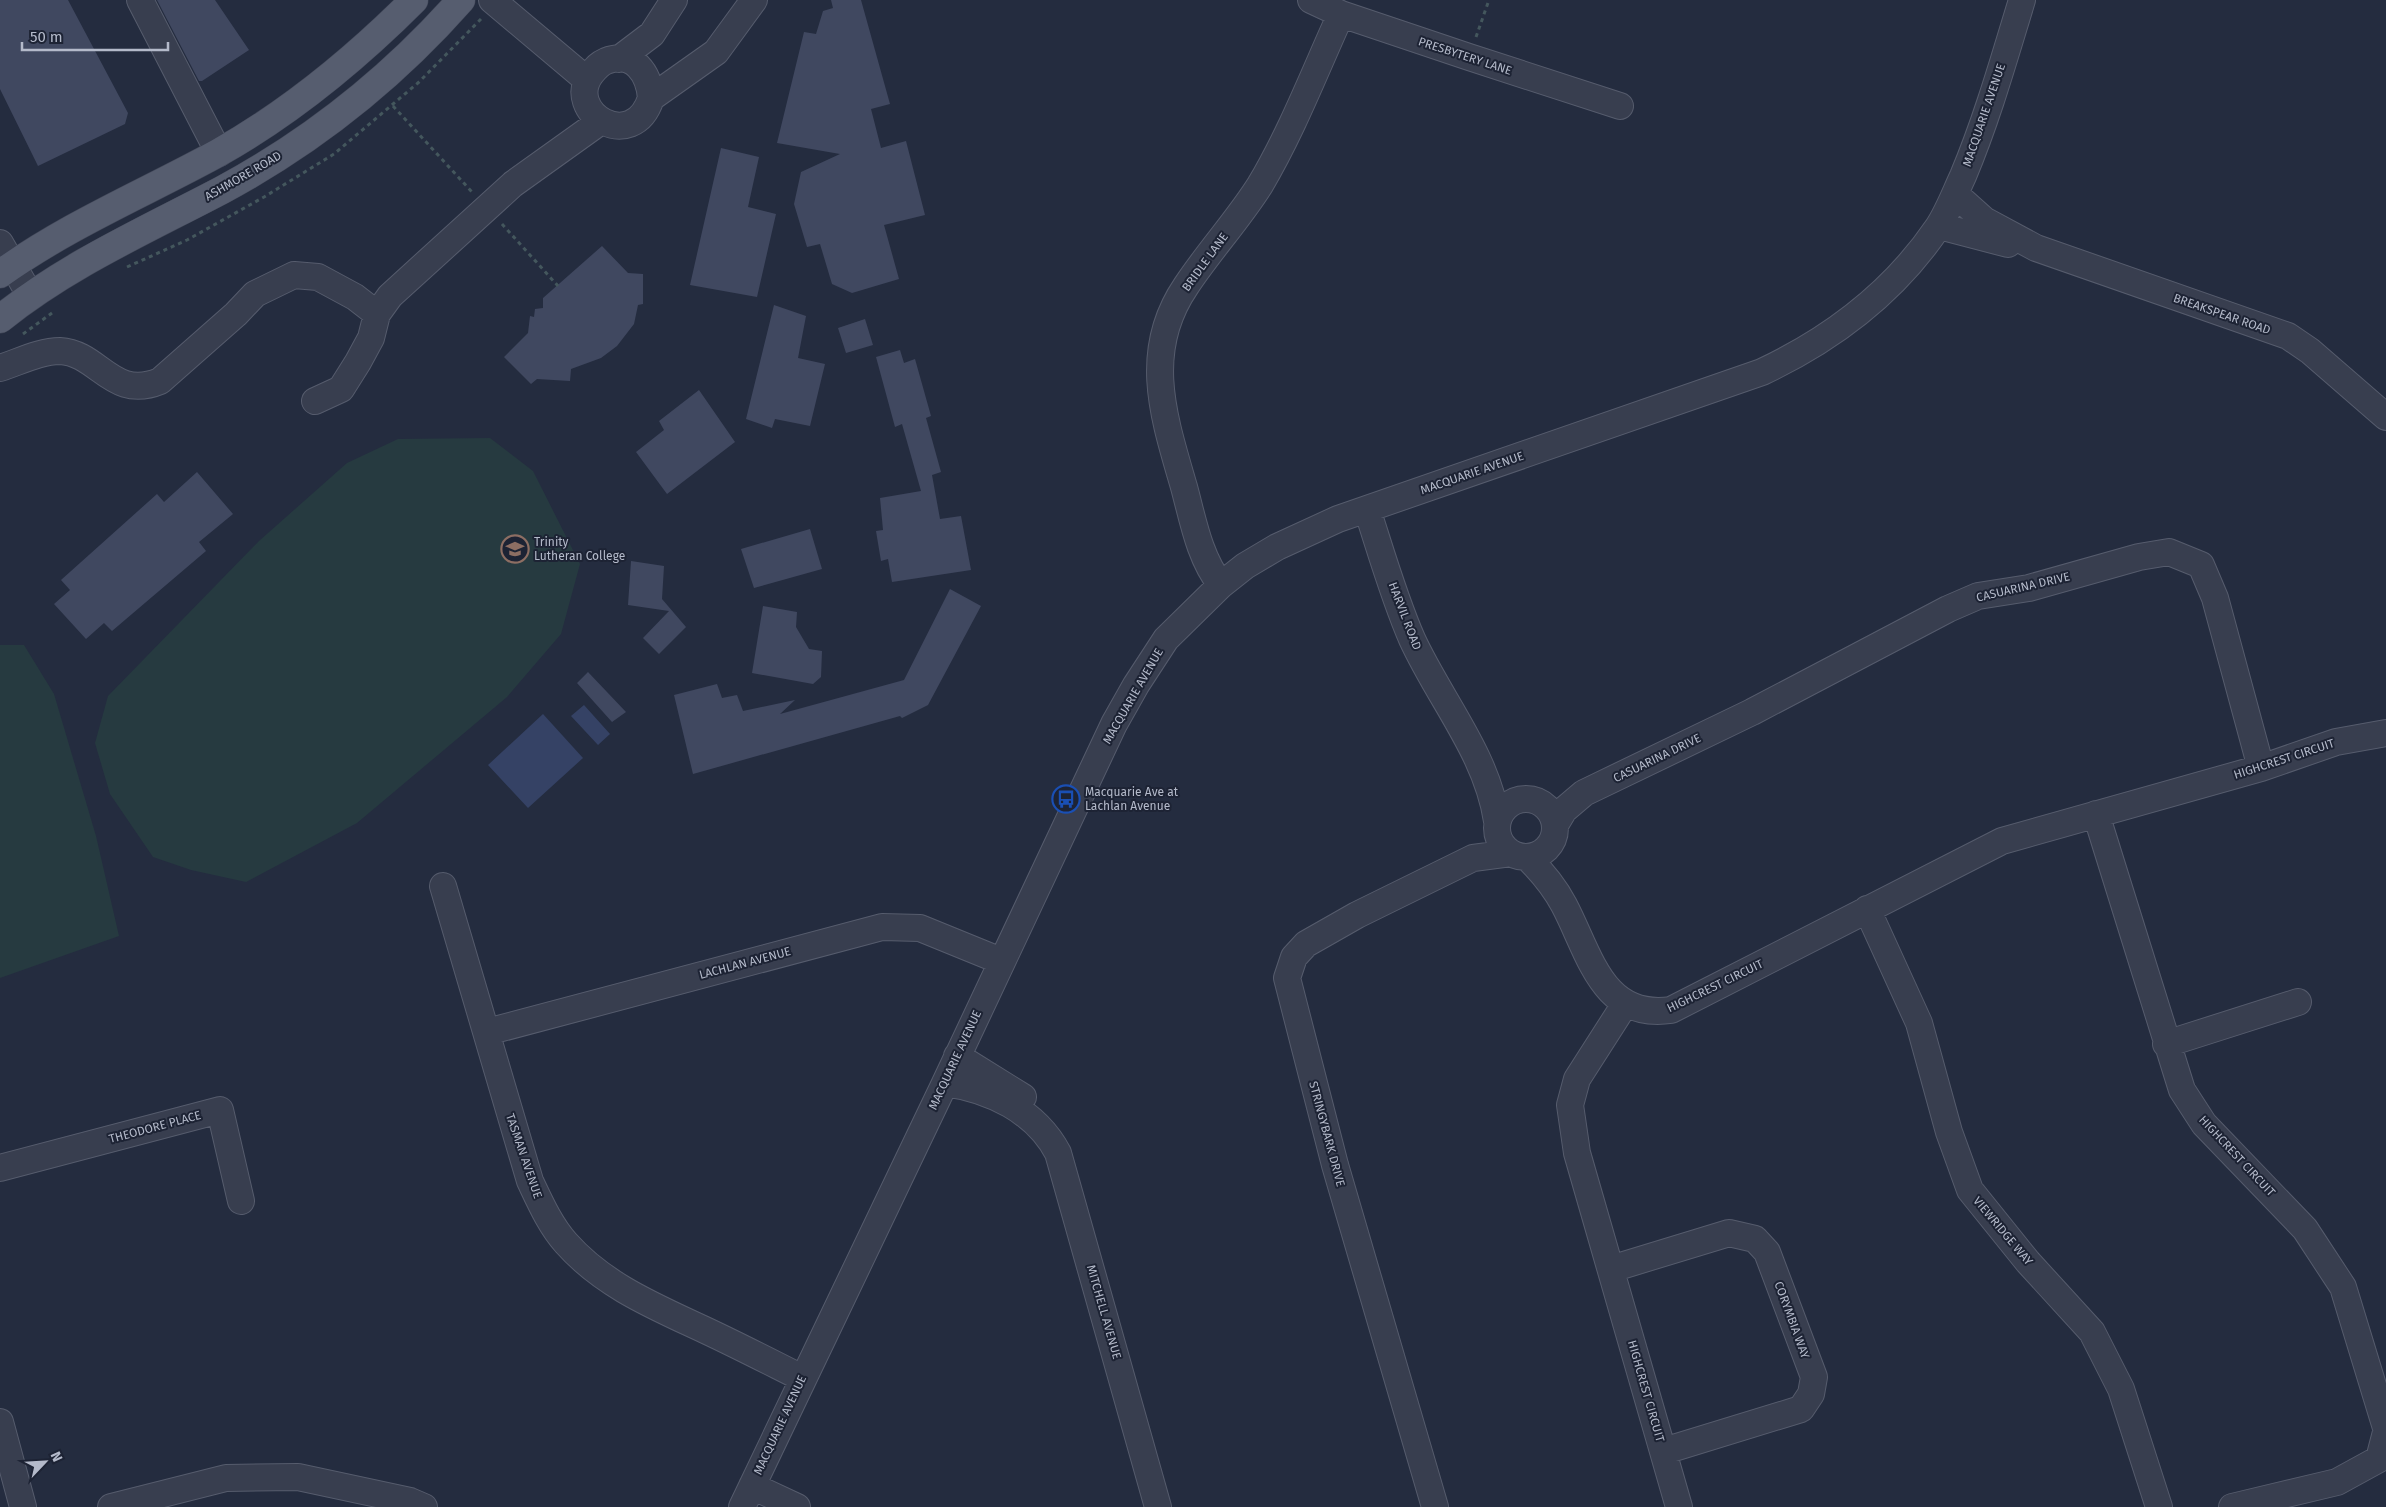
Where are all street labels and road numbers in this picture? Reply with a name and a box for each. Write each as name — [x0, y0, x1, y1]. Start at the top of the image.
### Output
street label: PRESBYTERY LANE — [1416, 34, 1514, 78]
street label: MACQUARIE AVENUE — [1960, 62, 2008, 168]
street label: ASHMORE ROAD — [202, 148, 284, 204]
street label: BRIDLE LANE — [1179, 230, 1231, 294]
street label: BREAKSPEAR ROAD — [2171, 291, 2273, 337]
street label: MACQUARIE AVENUE — [1419, 449, 1525, 497]
street label: CASUARINA DRIVE — [1975, 569, 2071, 605]
street label: HARVIL ROAD — [1386, 580, 1424, 652]
street label: MACQUARIE AVENUE — [1100, 646, 1166, 746]
street label: CASUARINA DRIVE — [1611, 731, 1703, 785]
street label: HIGHCREST CIRCUIT — [2232, 736, 2337, 782]
street label: LACHLAN AVENUE — [698, 944, 792, 982]
street label: HIGHCREST CIRCUIT — [1665, 956, 1766, 1015]
street label: MACQUARIE AVENUE — [926, 1008, 984, 1112]
street label: STRINGYBARK DRIVE — [1306, 1080, 1348, 1188]
street label: THEODORE PLACE — [107, 1108, 203, 1146]
street label: TASMAN AVENUE — [503, 1112, 545, 1200]
street label: HIGHCREST CIRCUIT — [2196, 1113, 2278, 1200]
street label: VIEWRIDGE WAY — [1970, 1194, 2036, 1268]
street label: MITCHELL AVENUE — [1084, 1263, 1124, 1361]
street label: CORYMBIA WAY — [1772, 1279, 1813, 1361]
street label: HIGHCREST CIRCUIT — [1625, 1339, 1667, 1444]
street label: MACQUARIE AVENUE — [751, 1373, 809, 1477]

